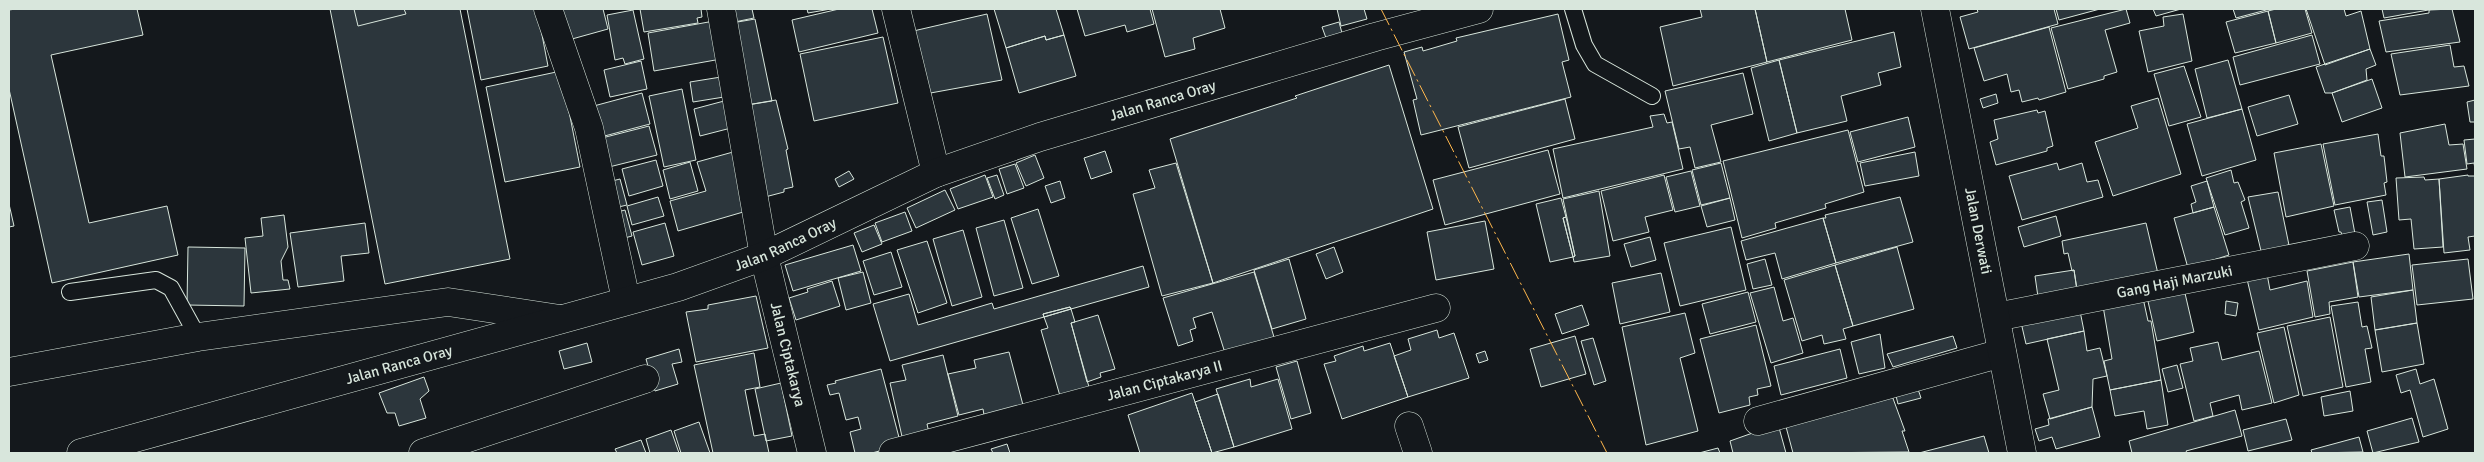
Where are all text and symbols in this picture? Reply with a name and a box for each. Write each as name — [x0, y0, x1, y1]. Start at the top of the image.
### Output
street label: Jalan Ranca Oray — [1107, 76, 1218, 125]
street label: Jalan Derwati — [1961, 186, 1996, 276]
street label: Jalan Ranca Oray — [732, 214, 839, 275]
street label: Gang Haji Marzuki — [2115, 261, 2234, 302]
street label: Jalan Ciptakarya — [767, 300, 809, 408]
street label: Jalan Ranca Oray — [344, 341, 454, 388]
street label: Jalan Ciptakarya II — [1105, 356, 1224, 405]

